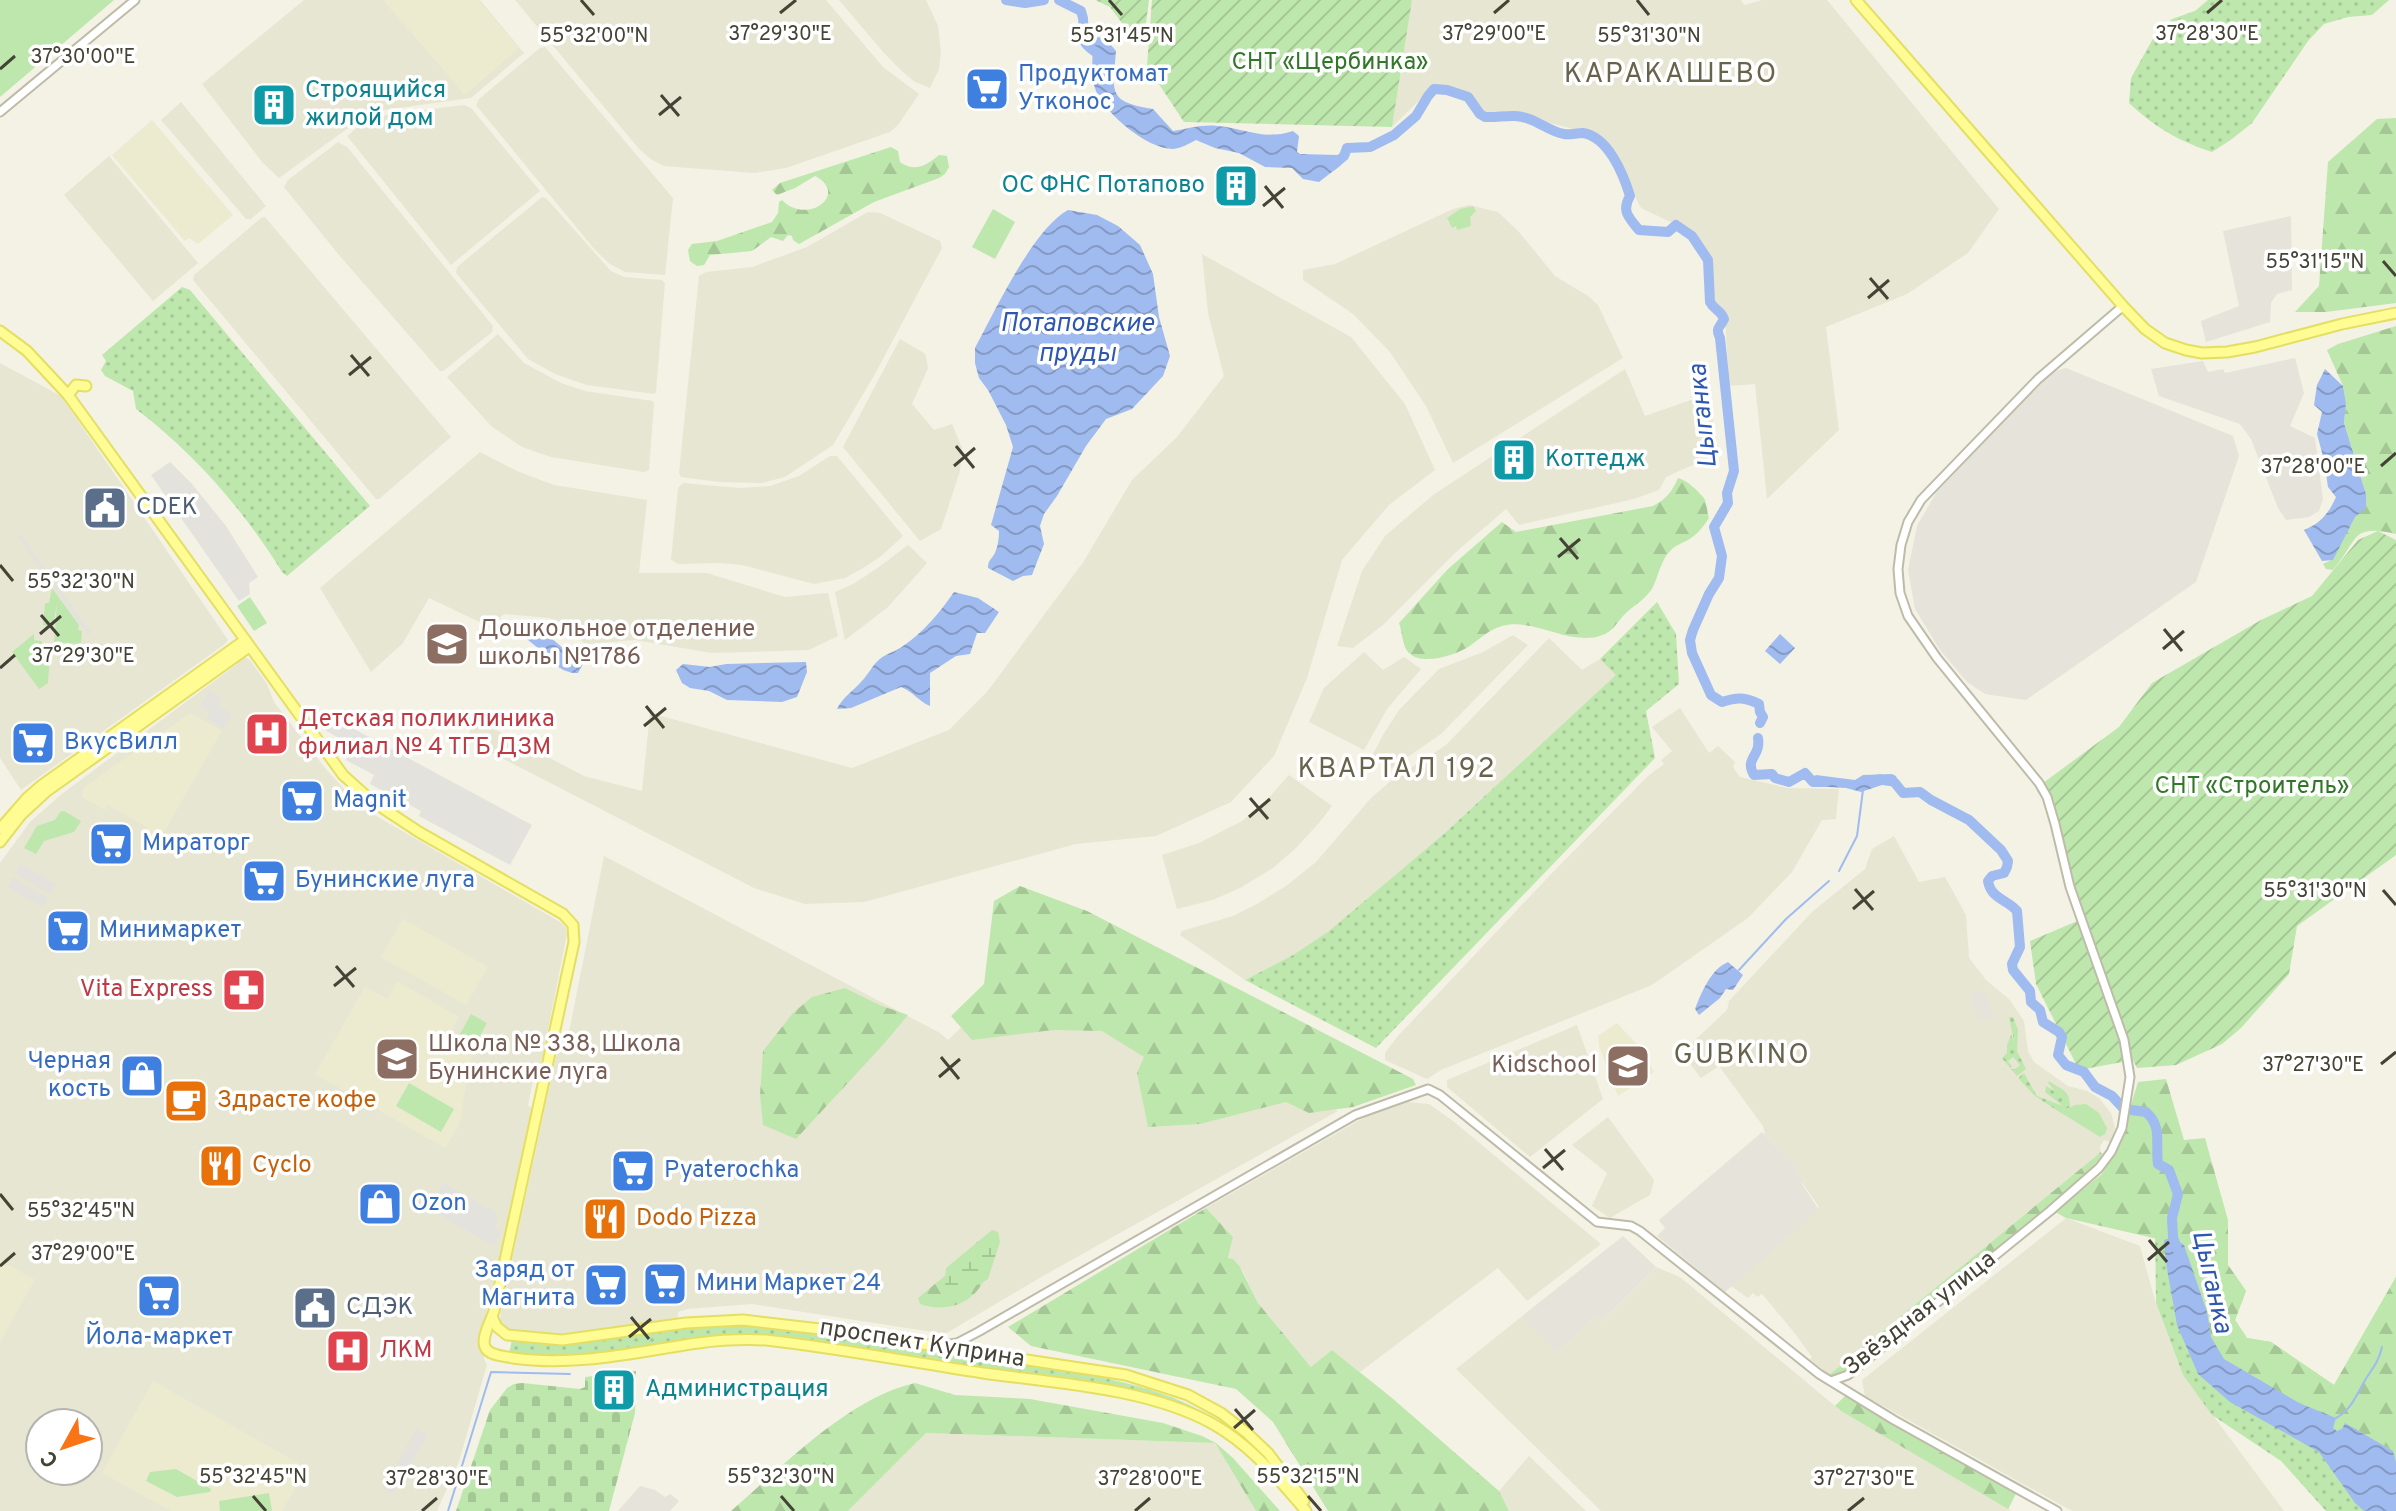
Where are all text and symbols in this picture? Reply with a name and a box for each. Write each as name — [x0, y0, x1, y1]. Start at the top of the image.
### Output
text: 37°29'30"E — [728, 22, 832, 48]
text: 37°29'00"E — [1442, 22, 1546, 48]
text: 37°28'30"E — [2155, 22, 2259, 48]
text: 55°32'00"N — [540, 24, 648, 50]
text: 55°31'45"N — [1070, 24, 1174, 50]
text: 55°31'30"N — [1597, 24, 1701, 50]
text: 37°30'00"E — [31, 45, 135, 71]
park label: СНТ «Щербинка» — [1232, 48, 1428, 78]
district label: КАРАКАШЕВО — [1564, 57, 1778, 93]
place label: Продуктомат Утконос — [1018, 60, 1168, 118]
supermarket icon: Продуктомат Утконос — [963, 65, 1011, 113]
place label: Строящийся жилой дом — [305, 76, 446, 134]
building icon: Строящийся жилой дом — [250, 81, 298, 129]
building icon: ОС ФНС Потапово — [1212, 162, 1260, 210]
place label: ОС ФНС Потапово — [1001, 171, 1205, 201]
text: 55°31'15"N — [2266, 250, 2364, 276]
water label: Потаповские пруды — [1000, 308, 1155, 371]
water label: Цыганка — [1682, 362, 1726, 470]
building icon: Коттедж — [1490, 436, 1538, 484]
place label: Коттедж — [1545, 445, 1646, 475]
text: 37°28'00"E — [2261, 455, 2365, 481]
public building icon: CDEK — [81, 484, 129, 532]
place label: CDEK — [136, 493, 198, 523]
text: 55°32'30"N — [27, 570, 135, 596]
place label: Дошкольное отделение школы №1786 — [478, 615, 755, 673]
school or university icon: Дошкольное отделение школы №1786 — [423, 620, 471, 668]
text: 37°29'30"E — [31, 644, 135, 670]
place label: Детская поликлиника филиал № 4 ТГБ ДЗМ — [298, 705, 555, 763]
hospital icon: Детская поликлиника филиал № 4 ТГБ ДЗМ — [243, 710, 291, 758]
supermarket icon: ВкусВилл — [9, 719, 57, 767]
place label: ВкусВилл — [64, 728, 178, 758]
district label: КВАРТАЛ 192 — [1297, 752, 1497, 788]
park label: СНТ «Строитель» — [2155, 772, 2349, 802]
supermarket icon: Magnit — [278, 777, 326, 825]
place label: Magnit — [333, 786, 407, 816]
supermarket icon: Мираторг — [87, 820, 135, 868]
place label: Мираторг — [142, 829, 250, 859]
supermarket icon: Бунинские луга — [240, 857, 288, 905]
place label: Бунинские луга — [295, 866, 475, 896]
text: 55°31'30"N — [2263, 879, 2367, 905]
supermarket icon: Минимаркет — [44, 907, 92, 955]
place label: Минимаркет — [99, 916, 241, 946]
pharmacy icon: Vita Express — [220, 966, 268, 1014]
place label: Vita Express — [80, 975, 213, 1005]
place label: Школа № 338, Школа Бунинские луга — [428, 1030, 681, 1088]
school or university icon: Школа № 338, Школа Бунинские луга — [373, 1035, 421, 1083]
district label: GUBKINO — [1673, 1038, 1811, 1074]
school or university icon: Kidschool — [1604, 1042, 1652, 1090]
place label: Черная кость — [27, 1047, 111, 1105]
place label: Kidschool — [1491, 1051, 1597, 1081]
shop icon: Черная кость — [118, 1052, 166, 1100]
text: 37°27'30"E — [2262, 1053, 2364, 1079]
cafe icon: Здрасте кофе — [162, 1077, 210, 1125]
place label: Здрасте кофе — [217, 1086, 377, 1116]
restaurant icon: Cyclo — [197, 1142, 245, 1190]
supermarket icon: Pyaterochka — [609, 1147, 657, 1195]
place label: Cyclo — [252, 1151, 312, 1181]
place label: Pyaterochka — [664, 1156, 799, 1186]
shop icon: Ozon — [356, 1180, 404, 1228]
place label: Ozon — [411, 1189, 467, 1219]
restaurant icon: Dodo Pizza — [581, 1195, 629, 1243]
text: 55°32'45"N — [27, 1199, 135, 1225]
place label: Dodo Pizza — [636, 1204, 757, 1234]
water label: Цыганка — [2183, 1227, 2239, 1337]
text: 37°29'00"E — [31, 1242, 135, 1268]
street label: Звёздная улица — [1838, 1245, 2002, 1383]
place label: Заряд от Магнита — [474, 1256, 575, 1314]
supermarket icon: Мини Маркет 24 — [641, 1260, 689, 1308]
supermarket icon: Заряд от Магнита — [582, 1261, 630, 1309]
place label: Мини Маркет 24 — [696, 1269, 881, 1299]
supermarket icon: Йола-маркет — [135, 1272, 183, 1320]
public building icon: СДЭК — [291, 1284, 339, 1332]
place label: СДЭК — [346, 1293, 413, 1323]
street label: проспект Куприна — [817, 1313, 1027, 1375]
place label: Йола-маркет — [85, 1321, 233, 1353]
hospital icon: ЛКМ — [324, 1327, 372, 1375]
place label: ЛКМ — [379, 1336, 433, 1366]
building icon: Администрация — [590, 1366, 638, 1414]
place label: Администрация — [645, 1375, 829, 1405]
north arrow — [24, 1407, 104, 1487]
text: С — [36, 1444, 65, 1472]
text: 55°32'45"N — [199, 1465, 307, 1491]
text: 55°32'30"N — [727, 1465, 835, 1491]
text: 55°32'15"N — [1256, 1465, 1360, 1491]
text: 37°28'30"E — [385, 1467, 489, 1493]
text: 37°28'00"E — [1098, 1467, 1202, 1493]
text: 37°27'30"E — [1813, 1467, 1915, 1493]

